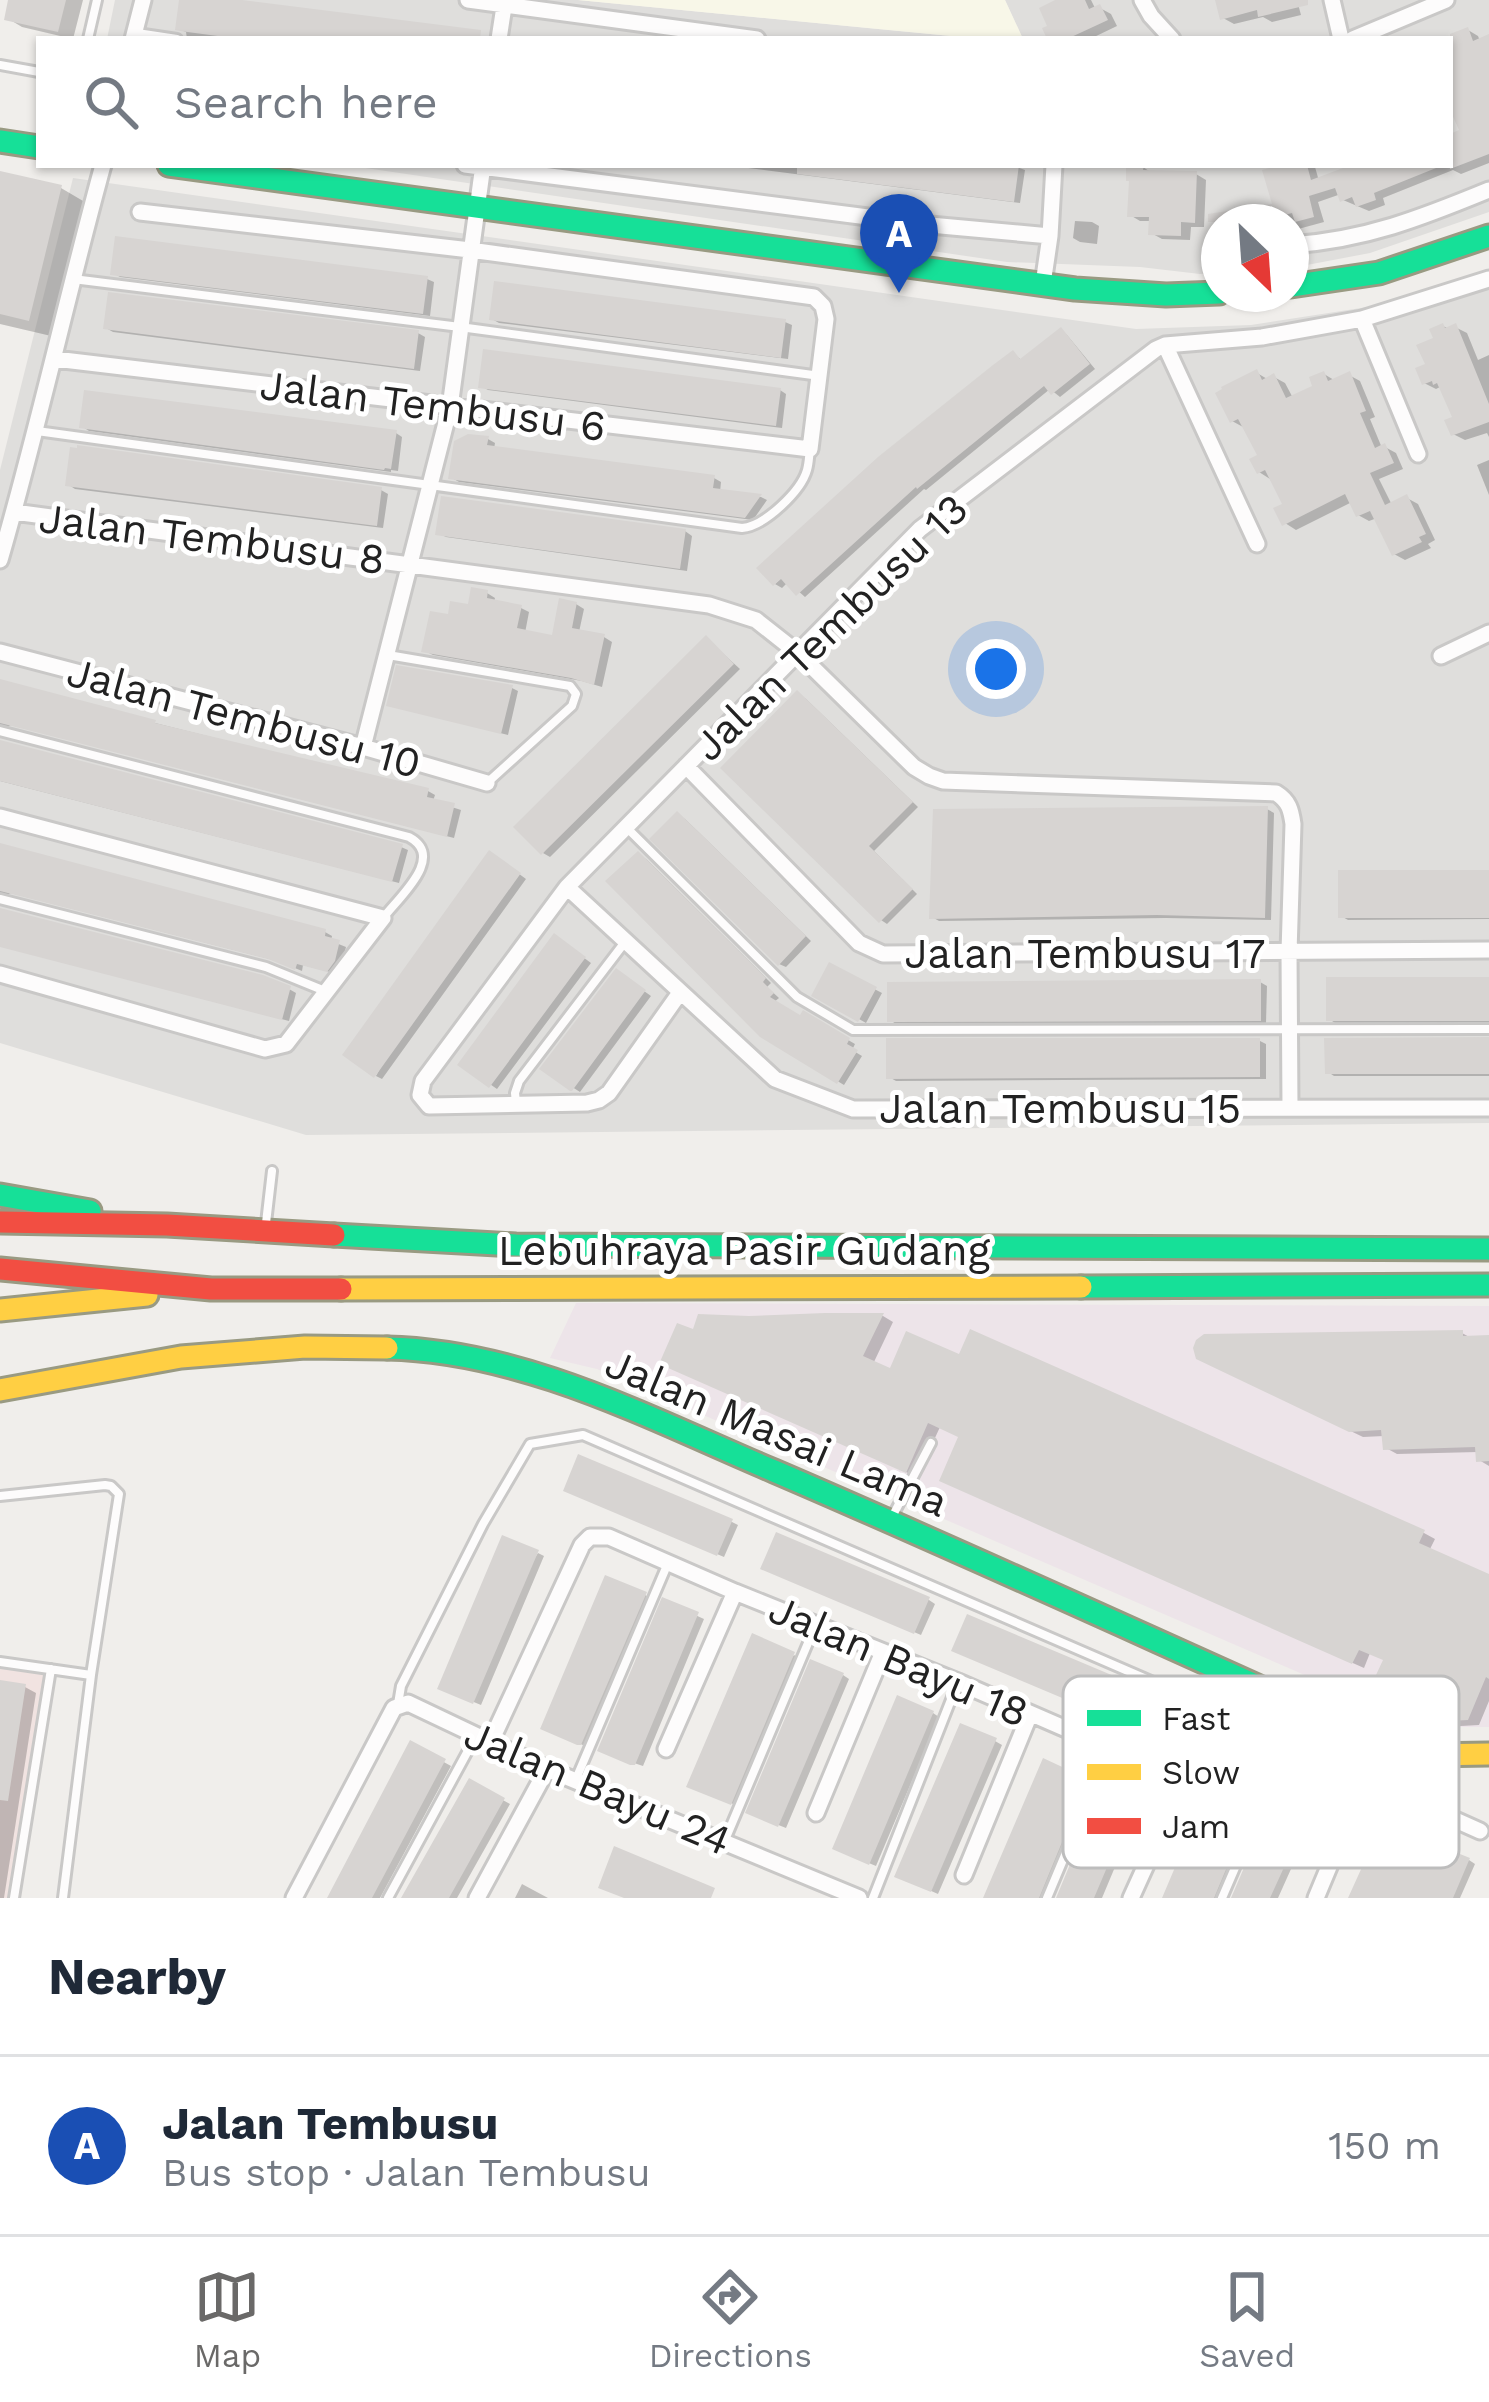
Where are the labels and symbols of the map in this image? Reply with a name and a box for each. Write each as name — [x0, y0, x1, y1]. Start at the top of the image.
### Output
pin: A — [860, 194, 938, 293]
north arrow — [1201, 204, 1309, 312]
street label: Jalan Tembusu 6 — [257, 360, 609, 451]
street label: Jalan Tembusu 13 — [683, 484, 978, 771]
street label: Jalan Tembusu 8 — [36, 493, 388, 584]
your location — [966, 639, 1026, 699]
street label: Jalan Tembusu 10 — [62, 647, 426, 788]
street label: Jalan Tembusu 17 — [904, 929, 1266, 978]
street label: Jalan Tembusu 15 — [879, 1084, 1241, 1133]
street label: Lebuhraya Pasir Gudang — [498, 1226, 991, 1275]
street label: Jalan Masai Lama — [598, 1338, 955, 1527]
street label: Jalan Bayu 18 — [762, 1584, 1036, 1737]
legend — [1063, 1676, 1459, 1868]
text: Fast — [1162, 1699, 1231, 1738]
street label: Jalan Bayu 24 — [457, 1709, 738, 1866]
text: Slow — [1162, 1753, 1240, 1792]
text: Jam — [1162, 1807, 1230, 1846]

